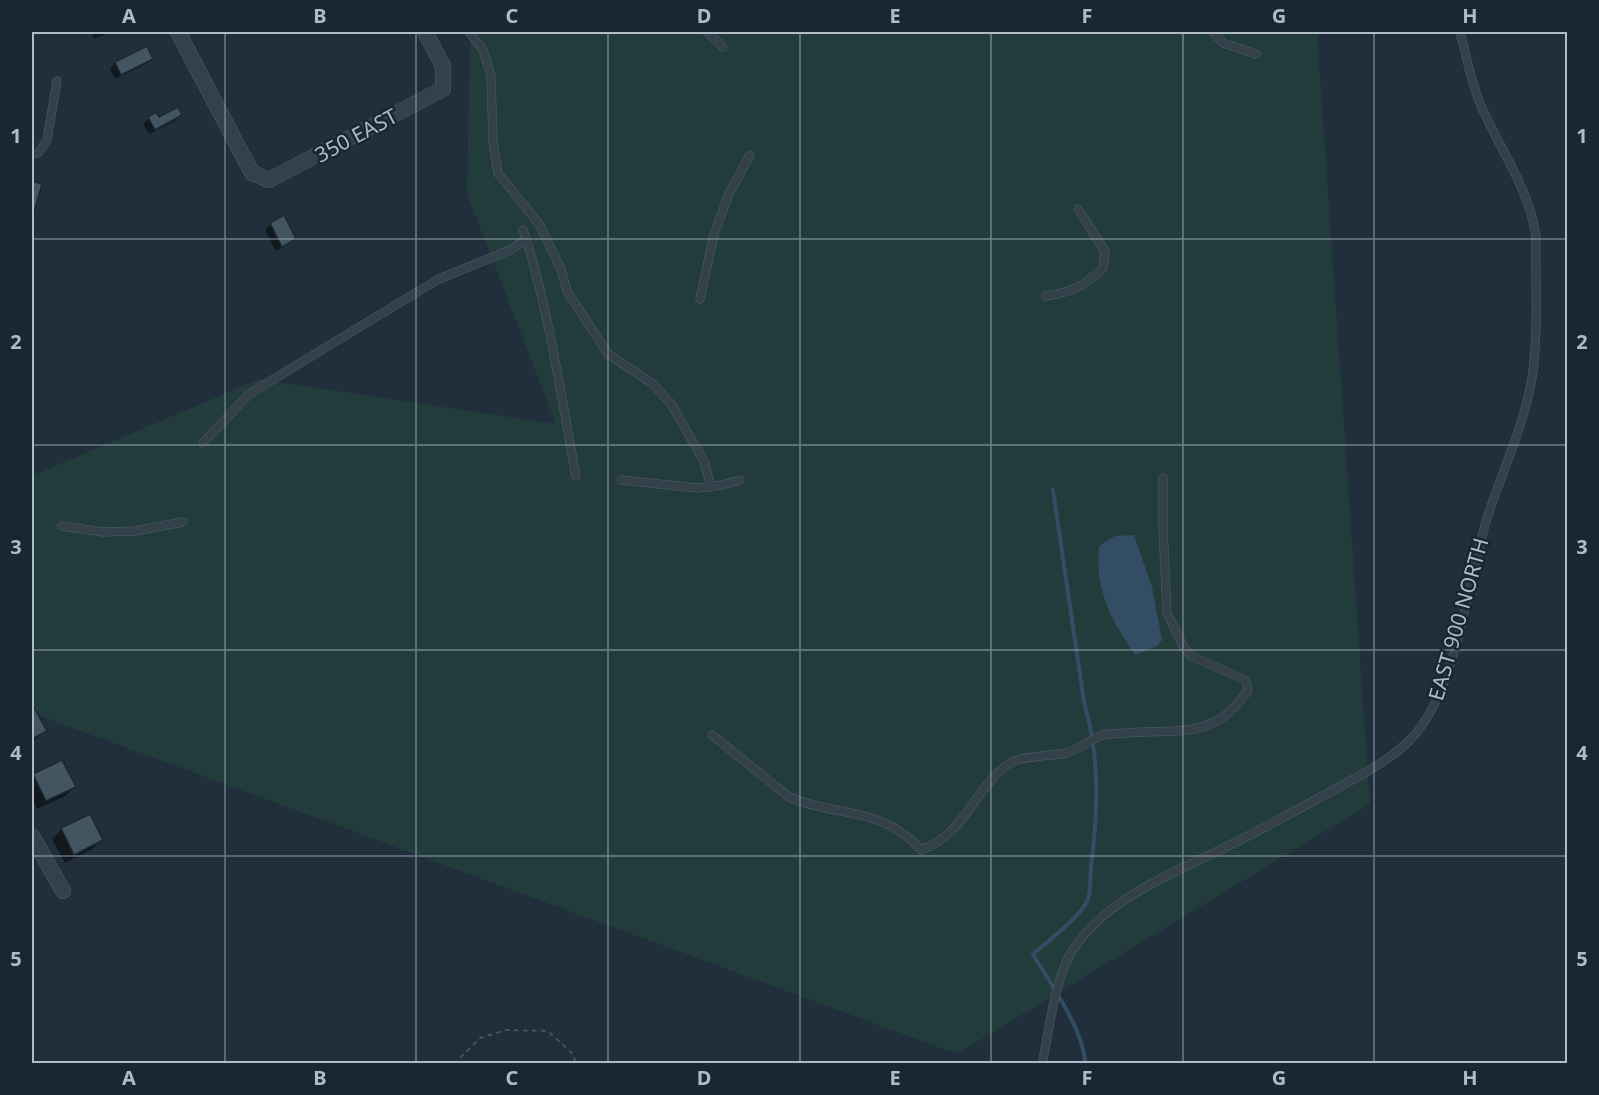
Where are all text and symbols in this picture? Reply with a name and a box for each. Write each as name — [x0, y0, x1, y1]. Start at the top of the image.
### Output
text: A — [122, 2, 136, 29]
text: B — [313, 2, 327, 29]
text: C — [506, 2, 519, 29]
text: D — [697, 2, 711, 29]
text: E — [889, 2, 901, 29]
text: F — [1082, 2, 1092, 29]
text: G — [1272, 2, 1286, 29]
text: H — [1462, 2, 1478, 29]
street label: 350 EAST — [310, 101, 403, 168]
text: 1 — [10, 122, 22, 149]
text: 1 — [1576, 122, 1588, 149]
text: 2 — [10, 328, 22, 355]
text: 2 — [1576, 328, 1588, 355]
text: 3 — [10, 533, 22, 560]
text: 3 — [1576, 533, 1588, 560]
street label: EAST 900 NORTH — [1421, 534, 1495, 704]
text: 4 — [10, 739, 22, 766]
text: 4 — [1576, 739, 1588, 766]
text: 5 — [10, 945, 22, 972]
text: 5 — [1576, 945, 1588, 972]
text: A — [122, 1064, 136, 1091]
text: B — [313, 1064, 327, 1091]
text: C — [506, 1064, 519, 1091]
text: D — [697, 1064, 711, 1091]
text: E — [889, 1064, 901, 1091]
text: F — [1082, 1064, 1092, 1091]
text: G — [1272, 1064, 1286, 1091]
text: H — [1462, 1064, 1478, 1091]

